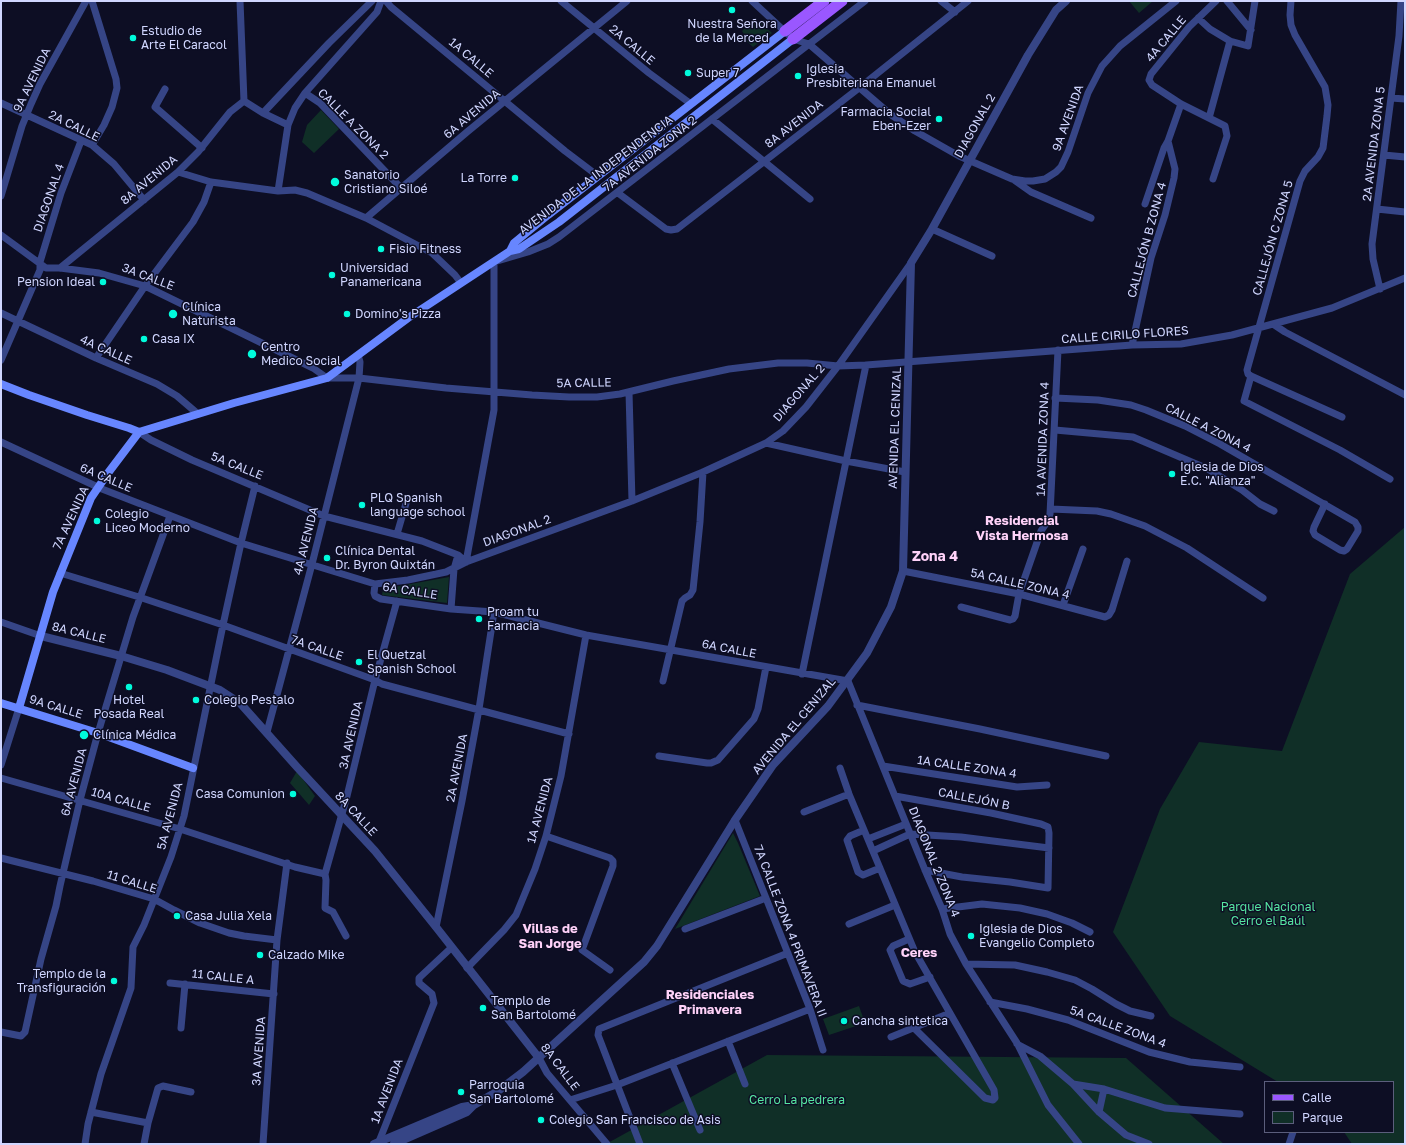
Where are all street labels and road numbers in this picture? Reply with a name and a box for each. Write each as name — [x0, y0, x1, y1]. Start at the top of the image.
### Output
street label: 4A CALLE — [1143, 13, 1189, 65]
street label: 2A CALLE — [606, 22, 658, 68]
street label: 1A CALLE — [446, 35, 496, 81]
street label: 9A AVENIDA — [10, 46, 54, 114]
street label: 9A AVENIDA — [1049, 83, 1087, 153]
street label: CALLE A ZONA 2 — [315, 86, 391, 162]
street label: 6A AVENIDA — [441, 86, 503, 142]
street label: 2A AVENIDA ZONA 5 — [1360, 86, 1388, 202]
street label: DIAGONAL 2 — [951, 91, 999, 161]
street label: 8A AVENIDA — [762, 97, 826, 151]
street label: 2A CALLE — [46, 107, 102, 145]
street label: AVENIDA DE LA INDEPENDENCIA — [516, 112, 676, 238]
street label: 7A AVENIDA ZONA 2 — [600, 113, 700, 195]
street label: 8A AVENIDA — [118, 152, 180, 208]
street label: DIAGONAL 4 — [31, 162, 67, 234]
street label: CALLEJÓN C ZONA 5 — [1250, 179, 1296, 297]
street label: CALLEJÓN B ZONA 4 — [1125, 181, 1169, 299]
street label: 3A CALLE — [120, 260, 176, 294]
street label: CALLE CIRILO FLORES — [1061, 323, 1189, 347]
street label: 4A CALLE — [78, 332, 134, 368]
street label: DIAGONAL 2 — [770, 361, 828, 425]
street label: AVENIDA EL CENIZAL — [886, 367, 904, 489]
street label: 5A CALLE — [556, 375, 612, 391]
street label: 1A AVENIDA ZONA 4 — [1034, 381, 1052, 497]
street label: CALLE A ZONA 4 — [1163, 400, 1253, 456]
street label: 5A CALLE — [209, 449, 265, 483]
street label: 6A CALLE — [78, 461, 134, 495]
street label: 7A AVENIDA — [50, 484, 92, 552]
street label: 4A AVENIDA — [291, 505, 321, 577]
street label: DIAGONAL 2 — [481, 512, 553, 550]
street label: 5A CALLE ZONA 4 — [969, 566, 1071, 602]
street label: 6A CALLE — [382, 580, 438, 602]
street label: 8A CALLE — [50, 619, 108, 647]
street label: 7A CALLE — [289, 632, 345, 664]
street label: 6A CALLE — [701, 637, 757, 661]
street label: AVENIDA EL CENIZAL — [749, 675, 839, 777]
street label: 9A CALLE — [27, 692, 85, 722]
street label: 3A AVENIDA — [336, 700, 366, 770]
street label: 2A AVENIDA — [443, 733, 471, 803]
street label: 6A AVENIDA — [58, 746, 90, 818]
street label: 1A CALLE ZONA 4 — [916, 753, 1018, 781]
street label: 1A AVENIDA — [524, 775, 556, 845]
street label: 5A AVENIDA — [154, 781, 186, 851]
street label: 10A CALLE — [90, 785, 152, 815]
street label: CALLEJÓN B — [937, 785, 1011, 813]
street label: 8A CALLE — [332, 789, 380, 839]
street label: DIAGONAL 2 ZONA 4 — [905, 805, 963, 919]
street label: 7A CALLE ZONA 4 PRIMAVERA II — [750, 843, 830, 1019]
street label: 11 CALLE — [105, 868, 159, 896]
street label: 11 CALLE A — [191, 967, 255, 987]
street label: 5A CALLE ZONA 4 — [1068, 1003, 1168, 1051]
street label: 3A AVENIDA — [249, 1016, 269, 1086]
street label: 8A CALLE — [538, 1041, 582, 1093]
street label: 1A AVENIDA — [368, 1057, 406, 1125]

